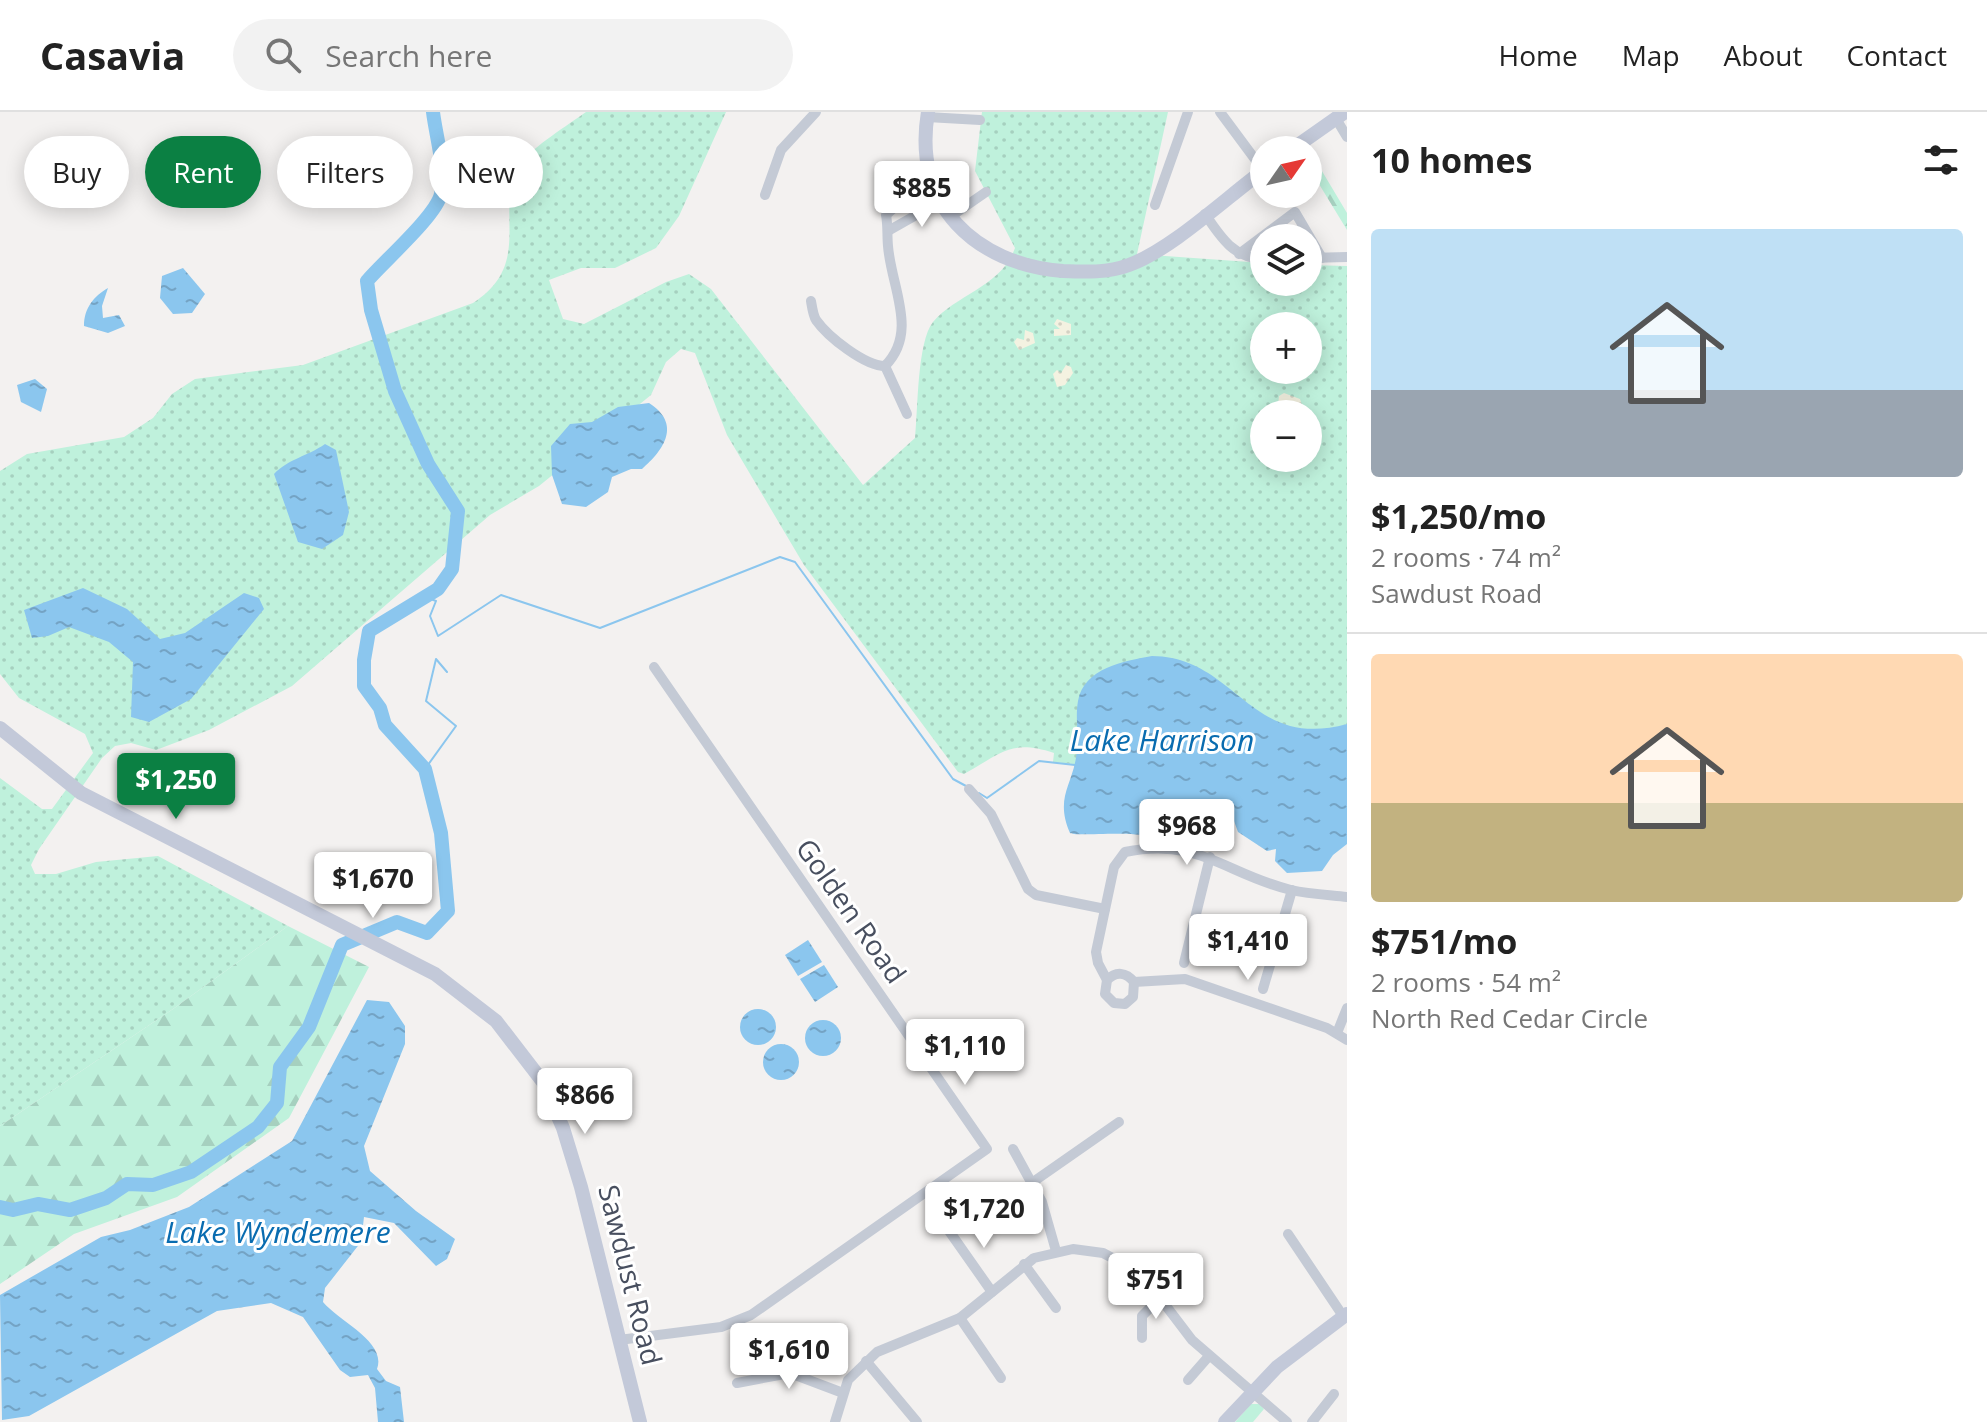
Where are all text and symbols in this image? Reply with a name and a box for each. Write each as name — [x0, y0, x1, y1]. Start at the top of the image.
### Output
search box — [233, 19, 793, 91]
text: Casavia — [40, 29, 185, 81]
icon: search — [261, 33, 305, 77]
text: Search here — [325, 35, 492, 76]
text: Home — [1499, 36, 1578, 74]
text: Map — [1622, 36, 1680, 74]
text: About — [1724, 36, 1802, 74]
text: Contact — [1846, 36, 1947, 74]
chip: Buy — [24, 136, 129, 208]
chip: Rent — [145, 136, 261, 208]
chip: Filters — [277, 136, 413, 208]
chip: New — [429, 136, 543, 208]
north arrow — [1250, 136, 1322, 208]
map controls — [1250, 136, 1322, 472]
text: 10 homes — [1371, 137, 1532, 183]
icon: filters — [1919, 138, 1963, 182]
pin: $885 — [875, 161, 969, 229]
text: $885 — [892, 169, 952, 205]
button: layers — [1250, 224, 1322, 296]
icon: home — [1595, 281, 1739, 425]
button: + — [1250, 312, 1322, 384]
button: − — [1250, 400, 1322, 472]
text: $1,250/mo — [1371, 493, 1546, 539]
text: 2 rooms · 74 m² — [1371, 539, 1561, 575]
text: Sawdust Road — [1371, 575, 1542, 611]
icon: home — [1595, 706, 1739, 850]
water label: Lake Harrison — [1070, 719, 1254, 760]
pin: $1,250 — [111, 753, 241, 821]
text: $1,250 — [135, 761, 217, 797]
pin: $968 — [1140, 799, 1234, 867]
text: $968 — [1157, 807, 1217, 843]
street label: Golden Road — [788, 831, 916, 990]
pin: $1,670 — [308, 852, 438, 920]
text: $1,670 — [332, 860, 414, 896]
pin: $1,410 — [1183, 914, 1313, 982]
text: $751/mo — [1371, 918, 1517, 964]
text: $1,410 — [1207, 922, 1289, 958]
text: 2 rooms · 54 m² — [1371, 964, 1561, 1000]
text: North Red Cedar Circle — [1371, 1000, 1648, 1036]
pin: $1,110 — [900, 1019, 1030, 1087]
text: $1,110 — [924, 1027, 1006, 1063]
pin: $866 — [538, 1068, 632, 1136]
text: $866 — [555, 1076, 615, 1112]
street label: Sawdust Road — [590, 1181, 672, 1369]
pin: $1,720 — [919, 1182, 1049, 1250]
text: $1,720 — [943, 1190, 1025, 1226]
water label: Lake Wyndemere — [165, 1211, 391, 1252]
pin: $751 — [1109, 1253, 1203, 1321]
text: $751 — [1126, 1261, 1186, 1297]
pin: $1,610 — [724, 1323, 854, 1391]
text: $1,610 — [748, 1331, 830, 1367]

